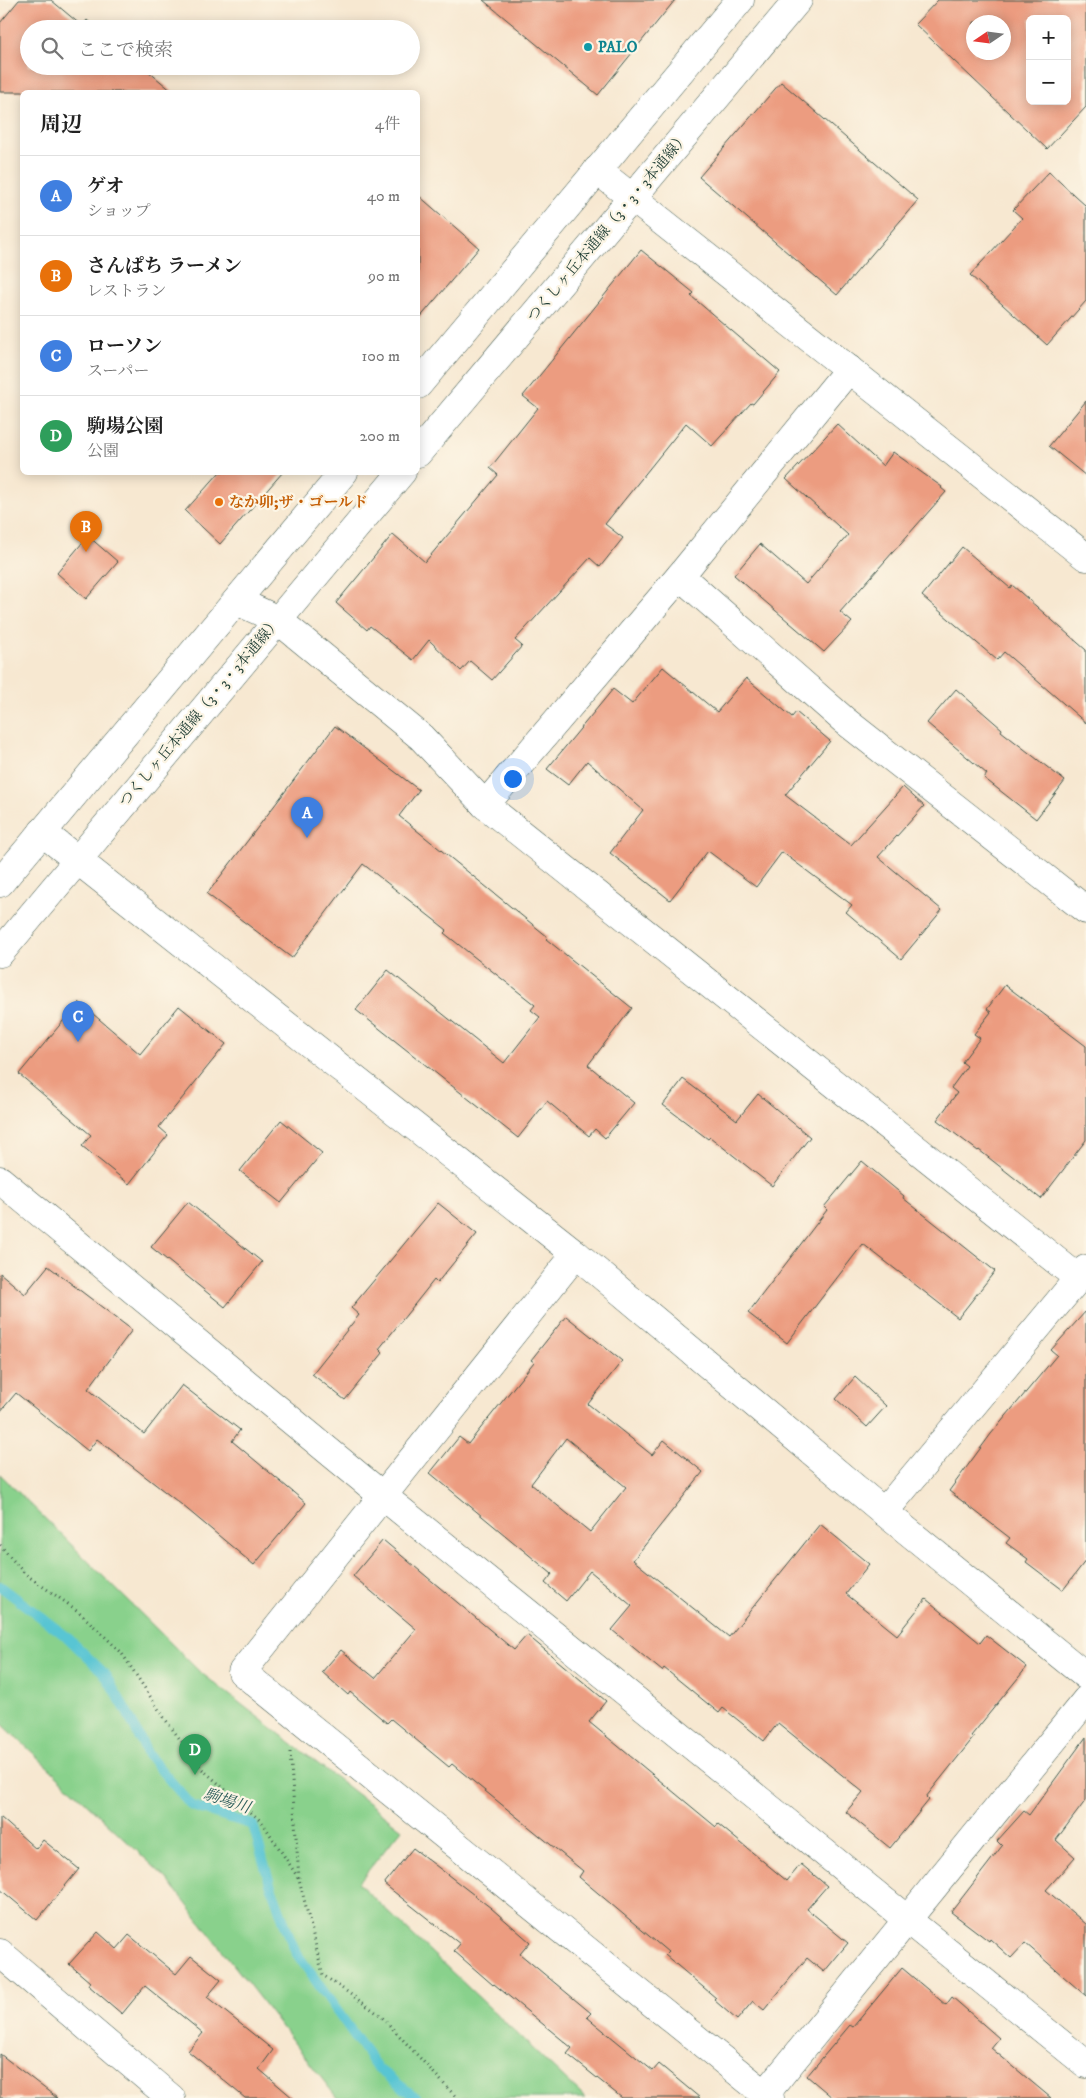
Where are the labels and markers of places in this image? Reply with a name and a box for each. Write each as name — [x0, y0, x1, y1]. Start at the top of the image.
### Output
place label: PALO — [598, 38, 638, 57]
marker: PALO — [582, 41, 594, 53]
place label: なか卯;ザ・ゴールド — [229, 493, 368, 512]
marker: なか卯;ザ・ゴールド — [213, 496, 225, 508]
pin: B — [70, 511, 102, 552]
pin: A — [291, 797, 323, 838]
pin: C — [62, 1001, 94, 1042]
pin: D — [179, 1734, 211, 1775]

